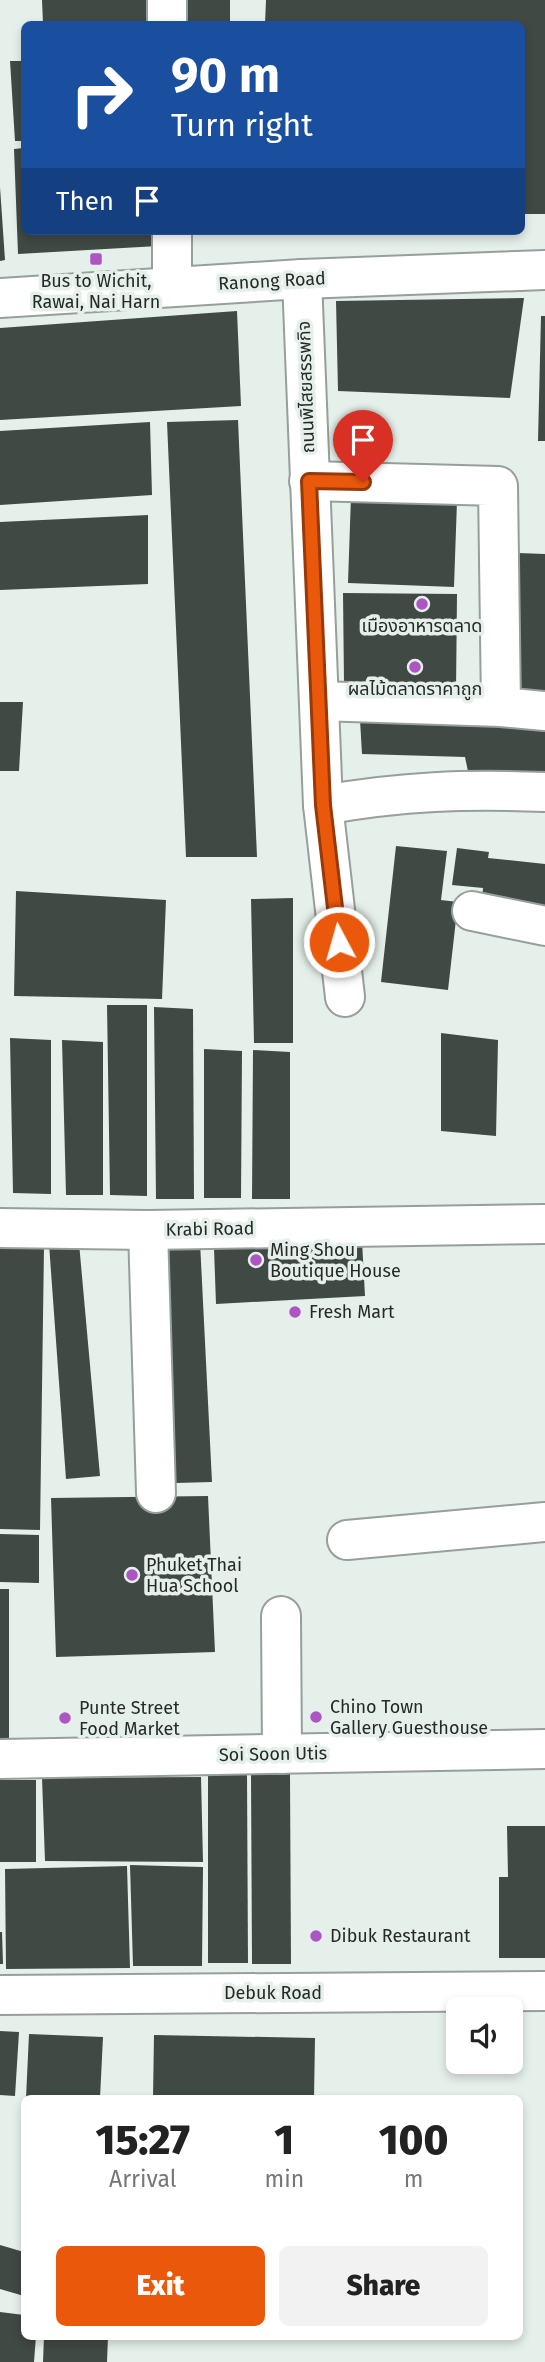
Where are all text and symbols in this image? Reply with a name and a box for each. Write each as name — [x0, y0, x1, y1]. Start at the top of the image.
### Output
text: 90 m — [171, 46, 280, 105]
icon: right — [56, 49, 147, 140]
text: Turn right — [171, 106, 313, 144]
icon: arrive — [128, 182, 166, 220]
text: Then — [56, 186, 114, 217]
marker: Bus to Wichit, Rawai, Nai Harn — [88, 251, 104, 267]
street label: Ranong Road — [218, 267, 326, 295]
place label: Bus to Wichit, Rawai, Nai Harn — [32, 270, 160, 313]
street label: ถนนพิไสยสรรพกิจ — [293, 320, 319, 454]
pin — [333, 410, 393, 482]
icon: arrive — [344, 421, 382, 459]
marker: เมืองอาหารตลาด — [414, 596, 430, 612]
place label: เมืองอาหารตลาด — [362, 615, 482, 637]
marker: ผลไม้ตลาดราคาถูก — [407, 659, 423, 675]
place label: ผลไม้ตลาดราคาถูก — [348, 678, 482, 701]
position arrow — [302, 905, 376, 979]
street label: Krabi Road — [165, 1217, 255, 1241]
place label: Ming Shou Boutique House — [270, 1239, 401, 1282]
marker: Ming Shou Boutique House — [248, 1252, 264, 1268]
place label: Fresh Mart — [309, 1301, 395, 1323]
marker: Fresh Mart — [287, 1304, 303, 1320]
place label: Phuket Thai Hua School — [146, 1554, 242, 1597]
marker: Phuket Thai Hua School — [124, 1567, 140, 1583]
place label: Chino Town Gallery Guesthouse — [330, 1696, 488, 1739]
place label: Punte Street Food Market — [79, 1697, 180, 1740]
marker: Chino Town Gallery Guesthouse — [308, 1709, 324, 1725]
marker: Punte Street Food Market — [57, 1710, 73, 1726]
street label: Soi Soon Utis — [219, 1742, 327, 1766]
place label: Dibuk Restaurant — [330, 1925, 471, 1947]
marker: Dibuk Restaurant — [308, 1928, 324, 1944]
street label: Debuk Road — [224, 1982, 322, 2004]
map controls — [446, 1997, 523, 2074]
button: sound — [446, 1997, 523, 2074]
text: 15:27 — [96, 2115, 190, 2165]
text: 1 — [274, 2115, 294, 2165]
text: 100 — [379, 2115, 448, 2165]
text: Arrival — [109, 2165, 176, 2193]
text: min — [264, 2165, 304, 2193]
text: m — [404, 2165, 423, 2193]
button: Exit — [56, 2246, 265, 2326]
button: Share — [279, 2246, 488, 2326]

